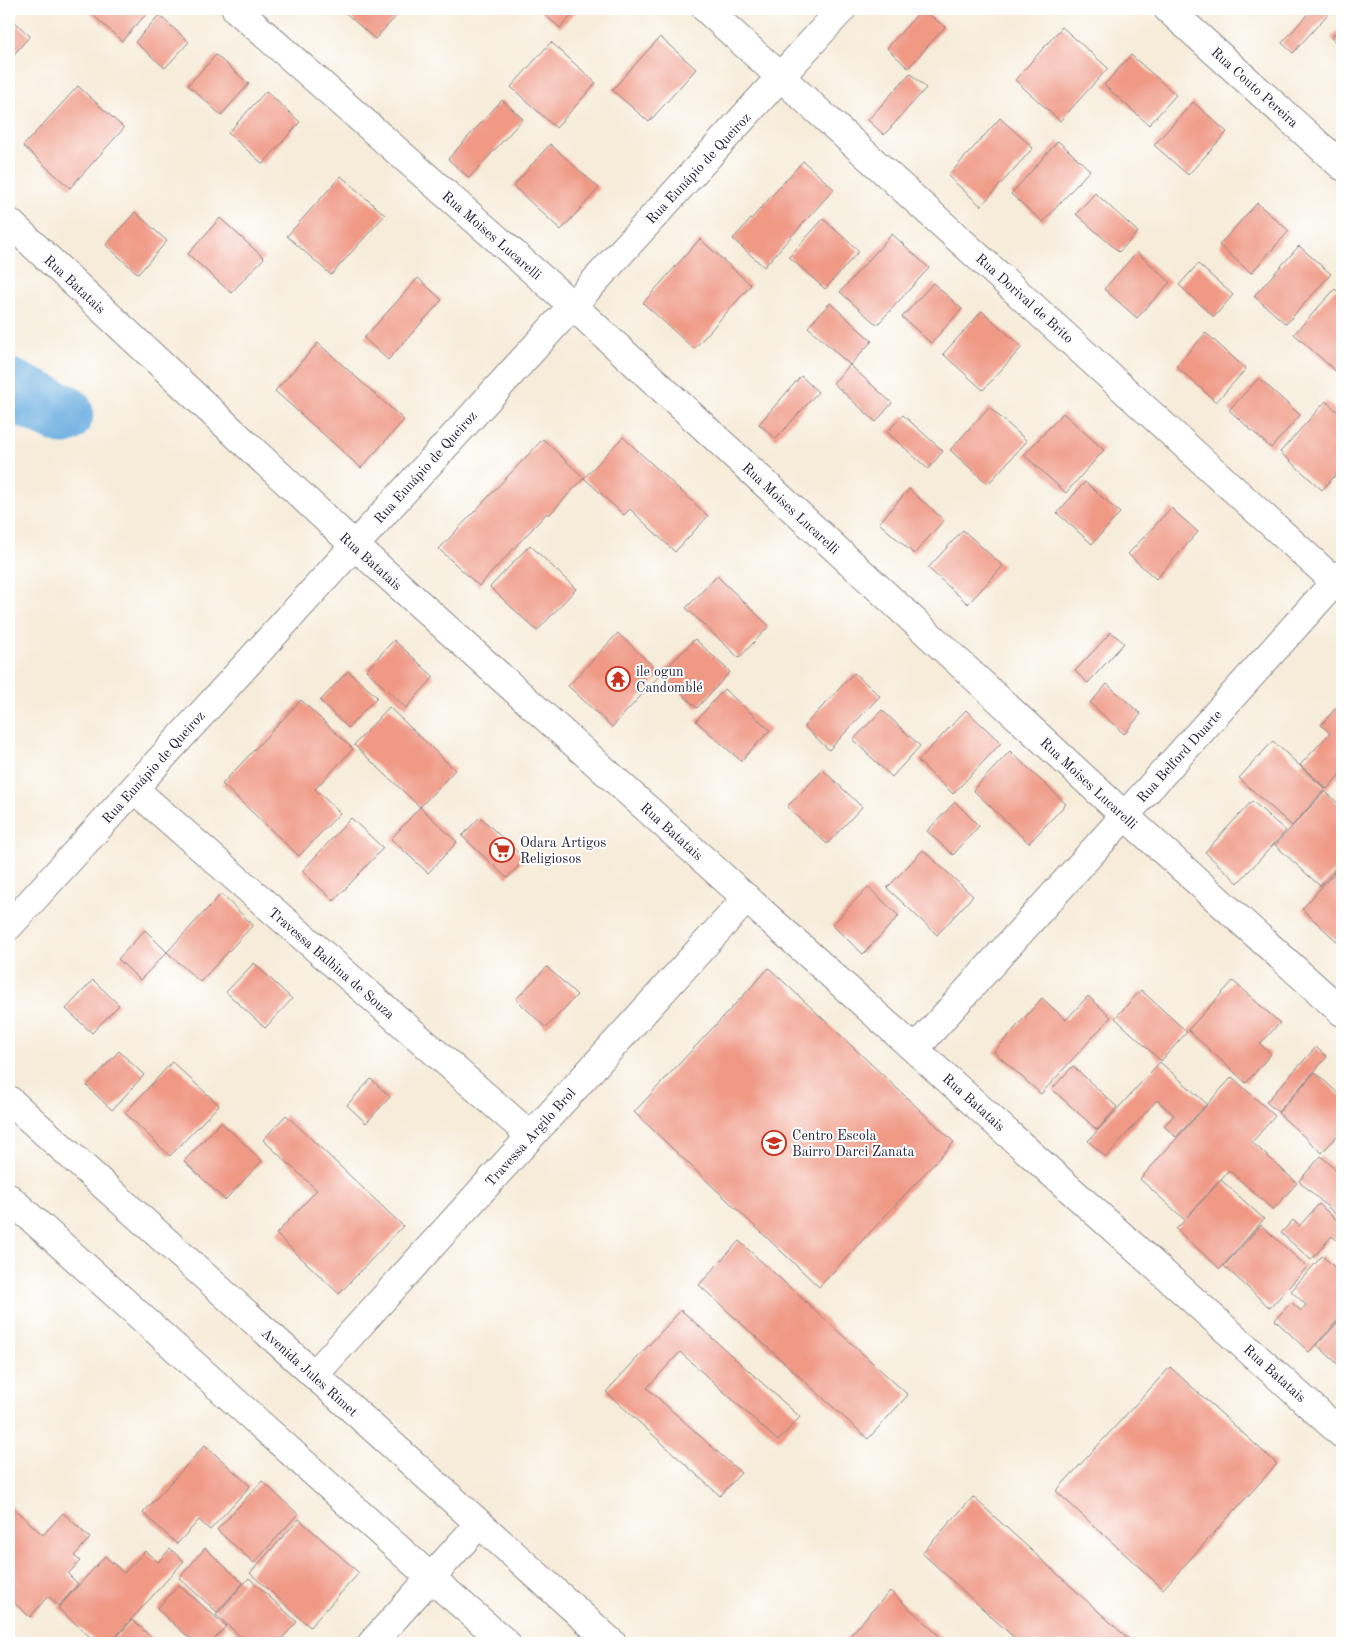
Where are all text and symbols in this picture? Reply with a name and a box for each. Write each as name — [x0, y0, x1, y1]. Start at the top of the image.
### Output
street label: Rua Couto Pereira — [1208, 45, 1301, 130]
street label: Rua Eunápio de Queiroz — [644, 111, 754, 227]
street label: Rua Moises Lucarelli — [439, 189, 544, 283]
street label: Rua Dorival de Brito — [973, 251, 1076, 346]
street label: Rua Batatais — [41, 253, 108, 317]
street label: Rua Eunápio de Queiroz — [372, 409, 480, 527]
street label: Rua Moises Lucarelli — [739, 460, 842, 557]
street label: Rua Batatais — [337, 530, 404, 593]
place label: ile ogun Candomblé — [636, 665, 703, 695]
temple icon: ile ogun Candomblé — [605, 666, 631, 692]
street label: Rua Belford Duarte — [1135, 708, 1225, 806]
street label: Rua Eunápio de Queiroz — [100, 709, 208, 827]
street label: Rua Moises Lucarelli — [1037, 735, 1140, 832]
street label: Rua Batatais — [638, 800, 705, 863]
place label: Odara Artigos Religiosos — [520, 836, 606, 866]
supermarket icon: Odara Artigos Religiosos — [489, 837, 515, 863]
street label: Travessa Balbina de Souza — [266, 905, 397, 1022]
street label: Rua Batatais — [940, 1071, 1007, 1134]
street label: Travessa Argilo Brol — [483, 1086, 579, 1190]
place label: Centro Escola Bairro Darci Zanata — [792, 1129, 914, 1159]
school or university icon: Centro Escola Bairro Darci Zanata — [761, 1130, 787, 1156]
street label: Avenida Jules Rimet — [259, 1326, 360, 1419]
street label: Rua Batatais — [1241, 1342, 1308, 1405]

